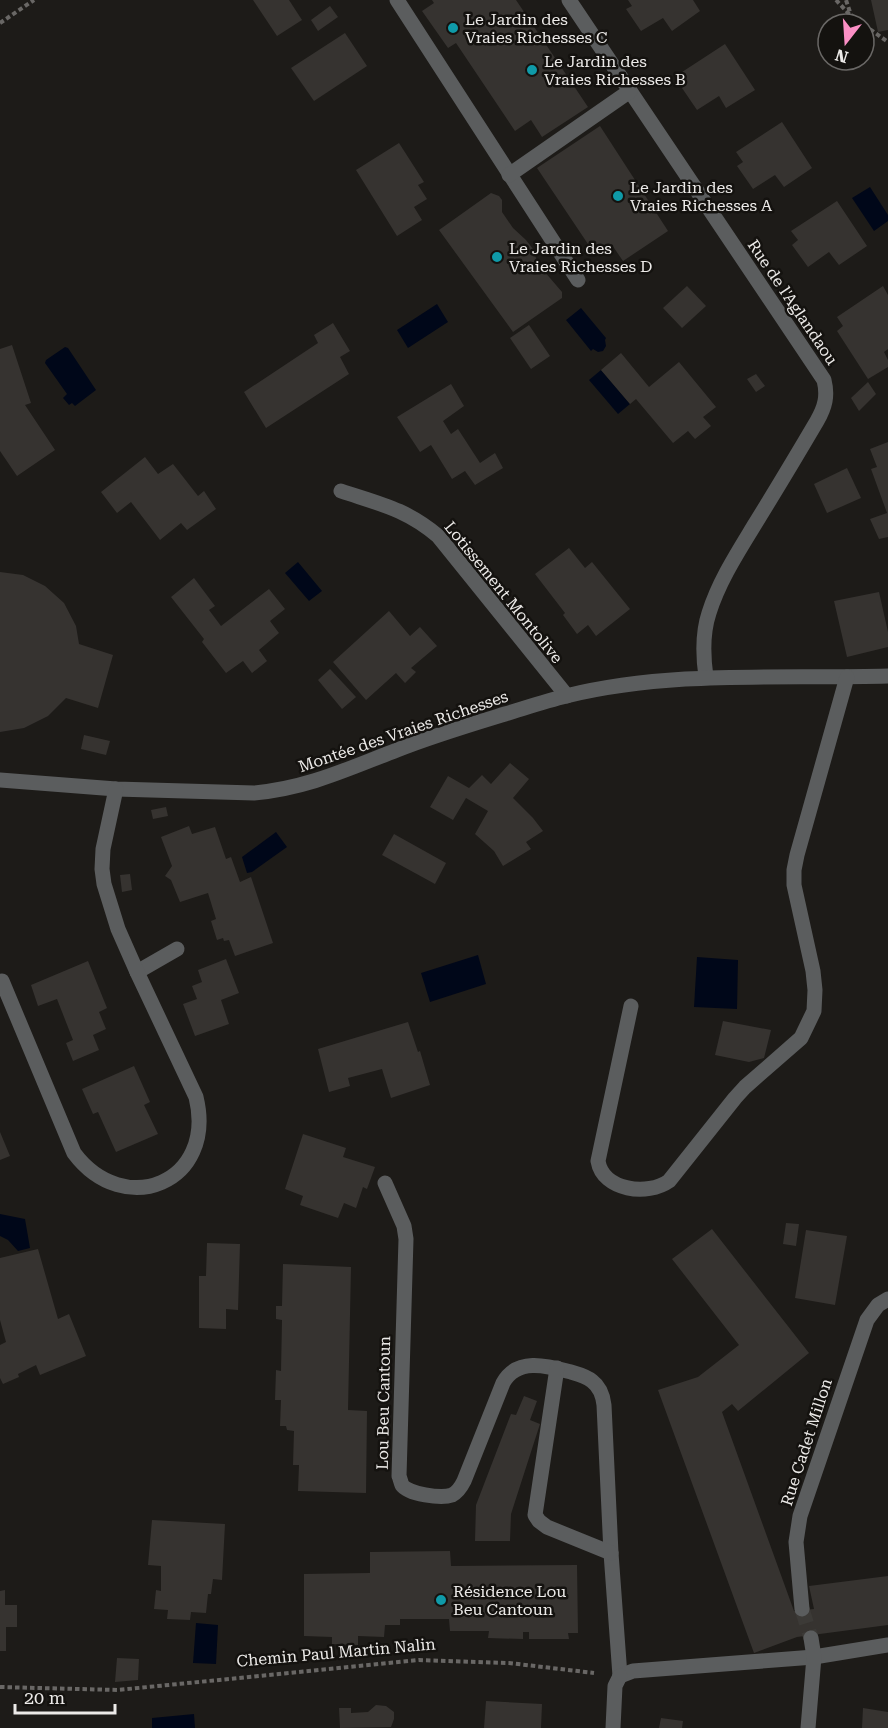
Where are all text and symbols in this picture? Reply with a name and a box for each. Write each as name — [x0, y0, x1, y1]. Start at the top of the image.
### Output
place label: Le Jardin des Vraies Richesses C — [465, 10, 608, 47]
north arrow — [816, 12, 876, 72]
marker: Le Jardin des Vraies Richesses C — [446, 21, 460, 35]
text: N — [833, 45, 850, 67]
place label: Le Jardin des Vraies Richesses B — [544, 52, 686, 89]
marker: Le Jardin des Vraies Richesses B — [525, 63, 539, 77]
place label: Le Jardin des Vraies Richesses A — [630, 178, 773, 215]
marker: Le Jardin des Vraies Richesses A — [611, 189, 625, 203]
street label: Rue de l'Aglandaou — [744, 236, 842, 368]
place label: Le Jardin des Vraies Richesses D — [509, 239, 652, 276]
marker: Le Jardin des Vraies Richesses D — [490, 250, 504, 264]
street label: Lotissement Montolive — [440, 518, 567, 667]
street label: Montée des Vraies Richesses — [296, 686, 511, 776]
street label: Lou Beu Cantoun — [373, 1336, 394, 1470]
street label: Rue Cadet Millon — [777, 1376, 836, 1508]
place label: Résidence Lou Beu Cantoun — [453, 1582, 566, 1619]
marker: Résidence Lou Beu Cantoun — [434, 1593, 448, 1607]
street label: Chemin Paul Martin Nalin — [236, 1634, 436, 1671]
scale bar — [15, 1677, 116, 1715]
text: 20 m — [24, 1687, 65, 1708]

